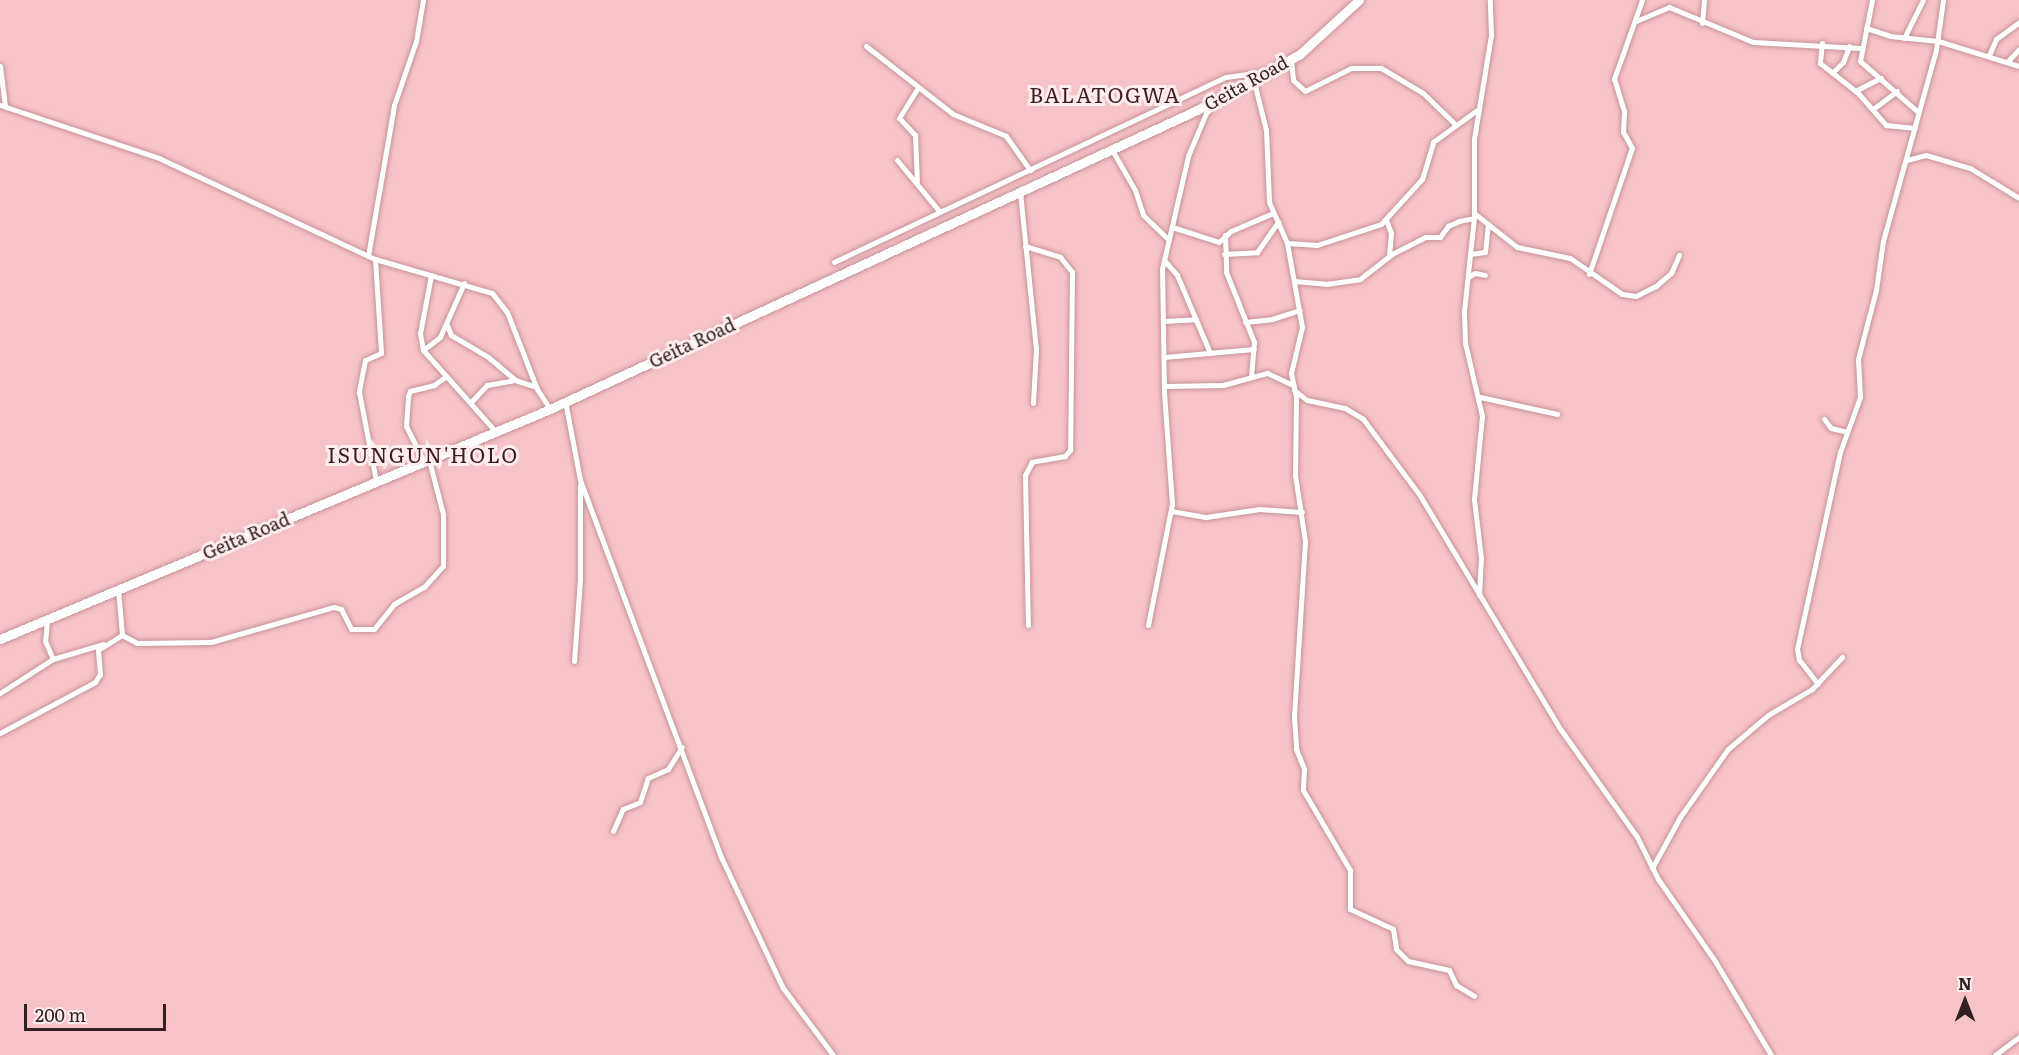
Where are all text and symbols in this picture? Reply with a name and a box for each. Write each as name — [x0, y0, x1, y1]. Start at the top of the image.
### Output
street label: Geita Road — [1200, 51, 1292, 115]
district label: BALATOGWA — [1029, 81, 1181, 107]
street label: Geita Road — [646, 314, 738, 372]
district label: ISUNGUN'HOLO — [327, 441, 519, 467]
street label: Geita Road — [199, 508, 293, 564]
north arrow — [1935, 971, 1995, 1031]
text: N — [1958, 971, 1972, 995]
scale bar — [27, 992, 170, 1030]
text: 200 m — [35, 1001, 86, 1028]

